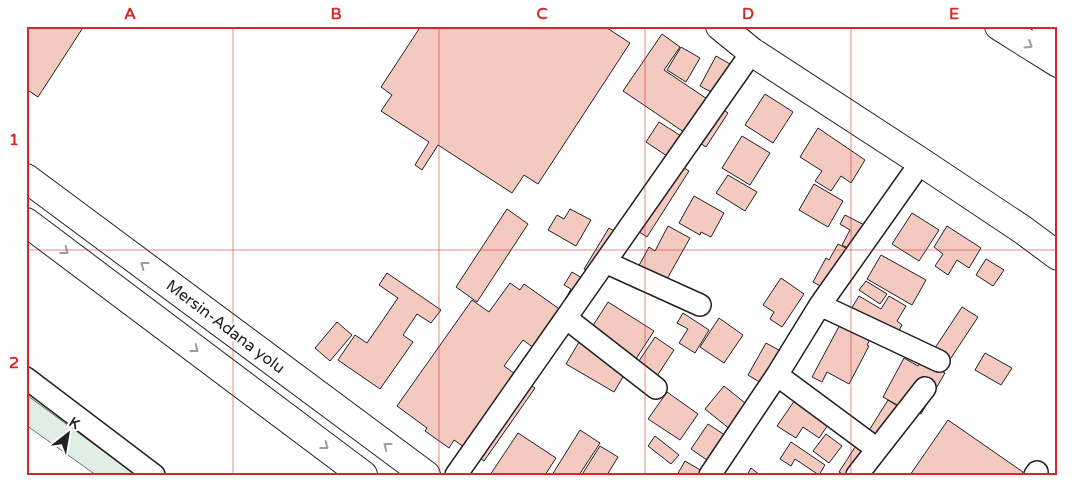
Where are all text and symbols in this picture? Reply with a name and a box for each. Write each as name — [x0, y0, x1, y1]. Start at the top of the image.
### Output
text: A — [124, 4, 136, 24]
text: B — [330, 4, 342, 24]
text: C — [536, 4, 548, 24]
text: D — [742, 4, 754, 24]
text: E — [949, 4, 959, 24]
one-way arrow — [1023, 39, 1032, 48]
text: 1 — [9, 130, 19, 150]
one-way arrow — [59, 245, 69, 254]
one-way arrow — [141, 263, 150, 271]
street label: Mersin-Adana yolu — [162, 276, 289, 378]
one-way arrow — [189, 343, 198, 351]
text: 2 — [9, 353, 19, 373]
north arrow — [42, 408, 92, 458]
text: K — [66, 414, 83, 433]
one-way arrow — [319, 440, 329, 449]
one-way arrow — [384, 443, 393, 451]

